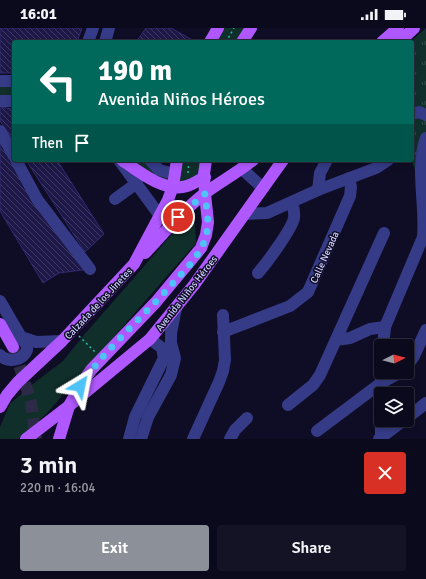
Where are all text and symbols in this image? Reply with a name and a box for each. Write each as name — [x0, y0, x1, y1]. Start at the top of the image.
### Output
text: 16:01 — [20, 5, 57, 23]
text: 190 m — [98, 54, 172, 88]
icon: left — [32, 56, 84, 108]
text: Avenida Niños Héroes — [98, 88, 265, 110]
icon: arrive — [71, 132, 93, 154]
text: Then — [32, 134, 63, 152]
pin — [161, 200, 195, 234]
icon: arrive — [167, 206, 189, 228]
street label: Calle Nevada — [308, 230, 342, 285]
street label: Avenida Niños Héroes — [154, 253, 220, 334]
street label: Calzada de los Jinetes — [62, 265, 136, 342]
north arrow — [374, 339, 414, 379]
map controls — [374, 339, 414, 427]
position arrow — [59, 365, 101, 407]
button: layers — [374, 387, 414, 427]
text: 3 min — [20, 450, 77, 480]
button: close — [364, 452, 406, 494]
text: 220 m · 16:04 — [20, 480, 96, 496]
button: Exit — [20, 525, 209, 571]
button: Share — [217, 525, 406, 571]

